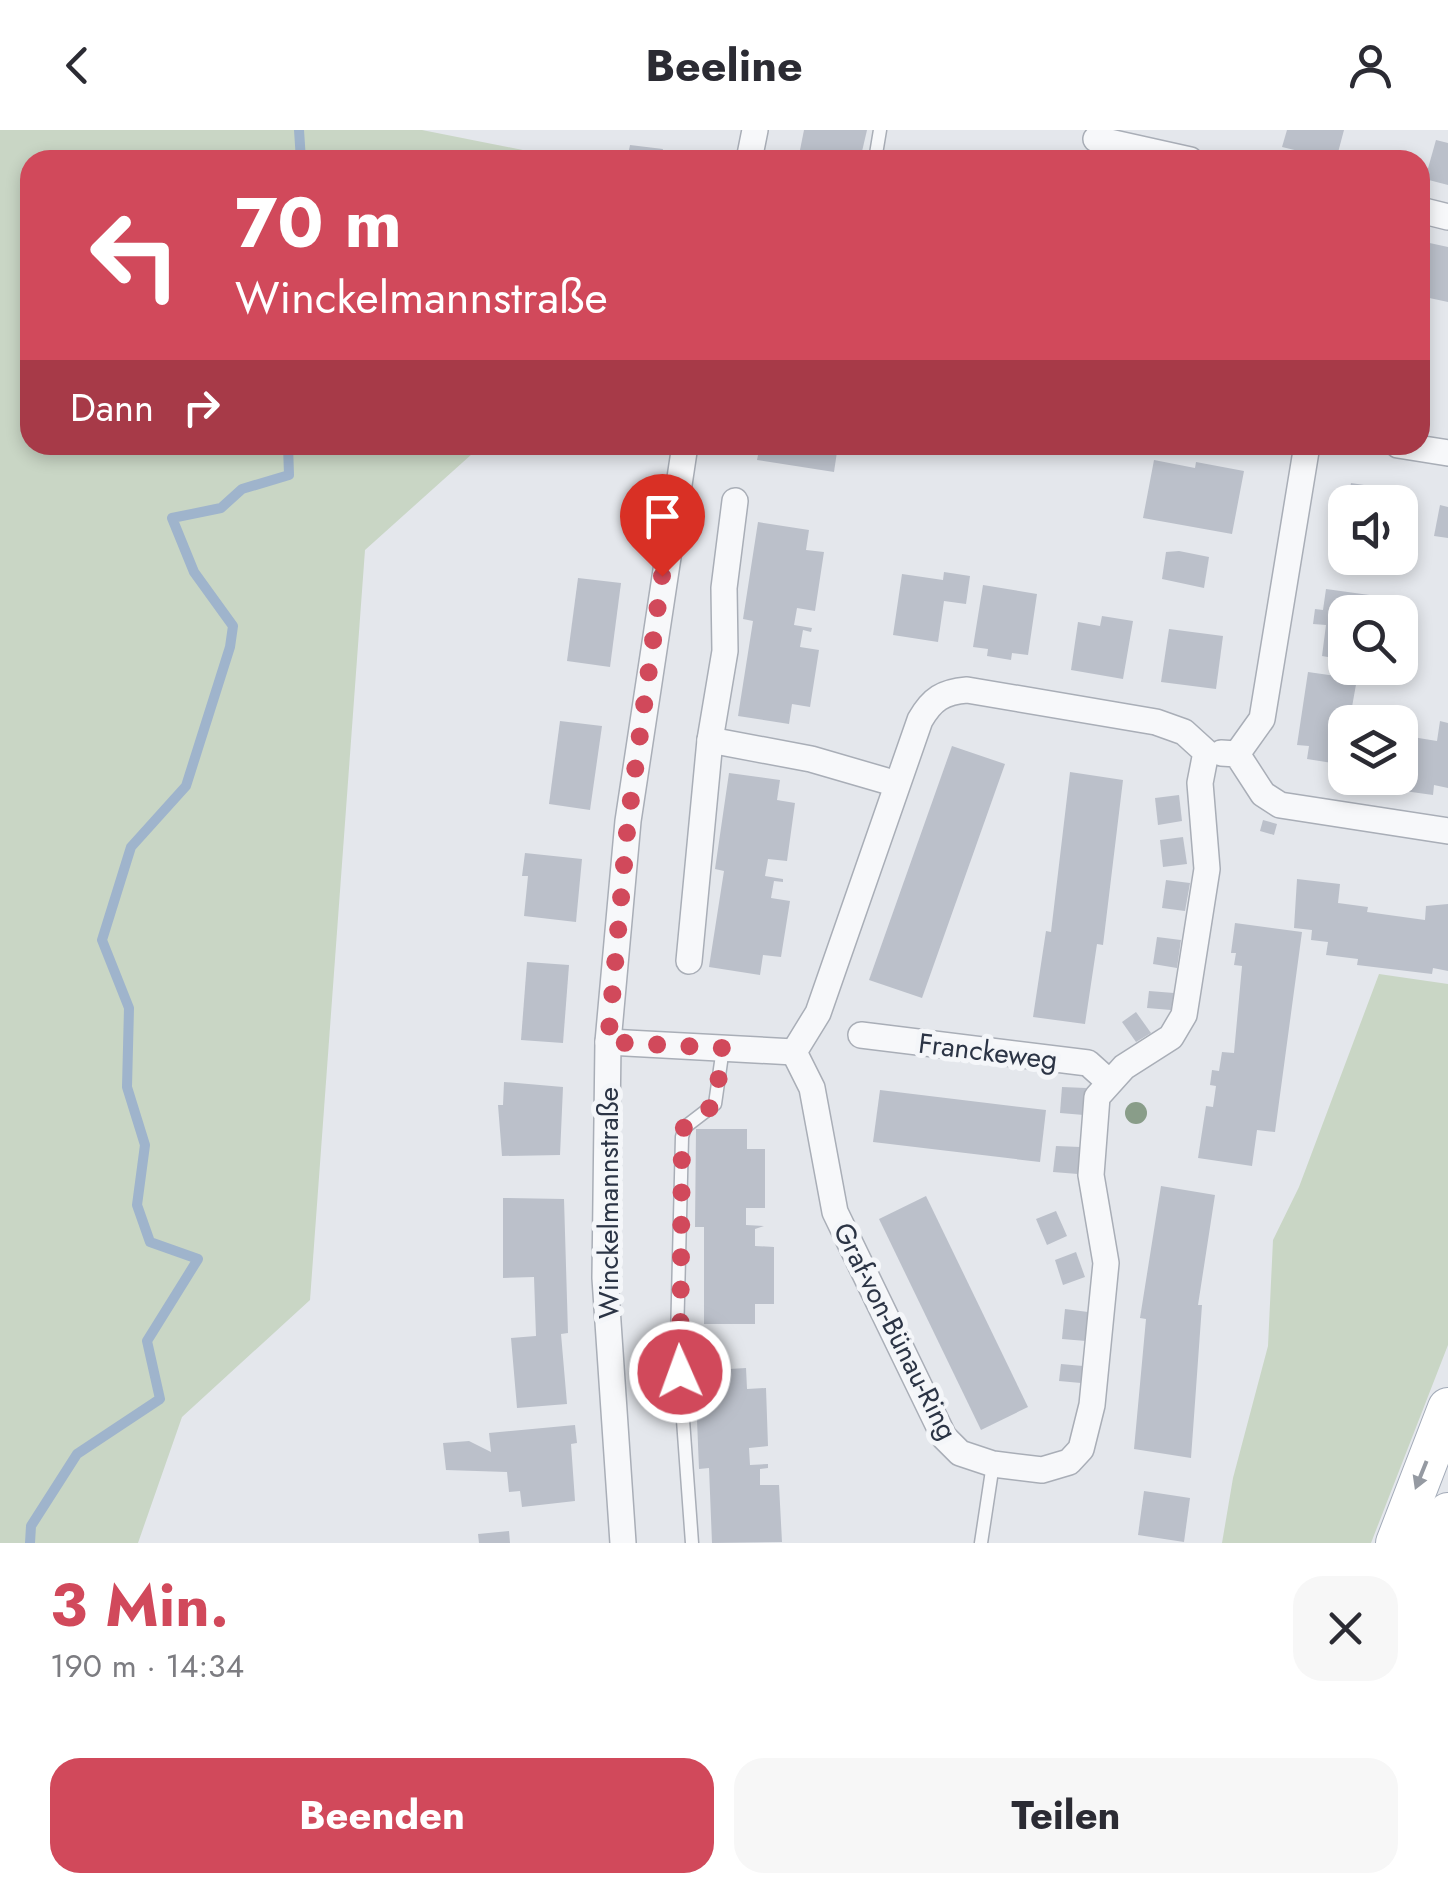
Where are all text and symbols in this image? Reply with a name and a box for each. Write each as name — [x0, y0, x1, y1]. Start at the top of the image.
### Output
text: Beeline — [645, 33, 803, 98]
icon: back — [50, 38, 105, 93]
icon: person — [1343, 38, 1398, 93]
text: 70 m — [235, 172, 402, 273]
icon: left — [70, 190, 200, 320]
text: Winckelmannstraße — [235, 265, 608, 330]
text: Dann — [70, 380, 154, 435]
icon: right — [174, 380, 229, 435]
pin — [620, 474, 705, 577]
map controls — [1328, 485, 1418, 795]
button: sound — [1328, 485, 1418, 575]
icon: arrive — [635, 489, 690, 544]
button: search — [1328, 595, 1418, 685]
button: layers — [1328, 705, 1418, 795]
street label: Franckeweg — [916, 1023, 1060, 1080]
street label: Winckelmannstraße — [588, 1087, 629, 1319]
street label: Graf-von-Bünau-Ring — [823, 1215, 968, 1447]
position arrow — [628, 1320, 732, 1424]
one-way arrow — [1412, 1460, 1428, 1490]
text: 3 Min. — [50, 1562, 229, 1649]
button: close — [1293, 1576, 1398, 1681]
text: 190 m · 14:34 — [50, 1643, 244, 1689]
button: Beenden — [50, 1758, 714, 1873]
button: Teilen — [734, 1758, 1398, 1873]

